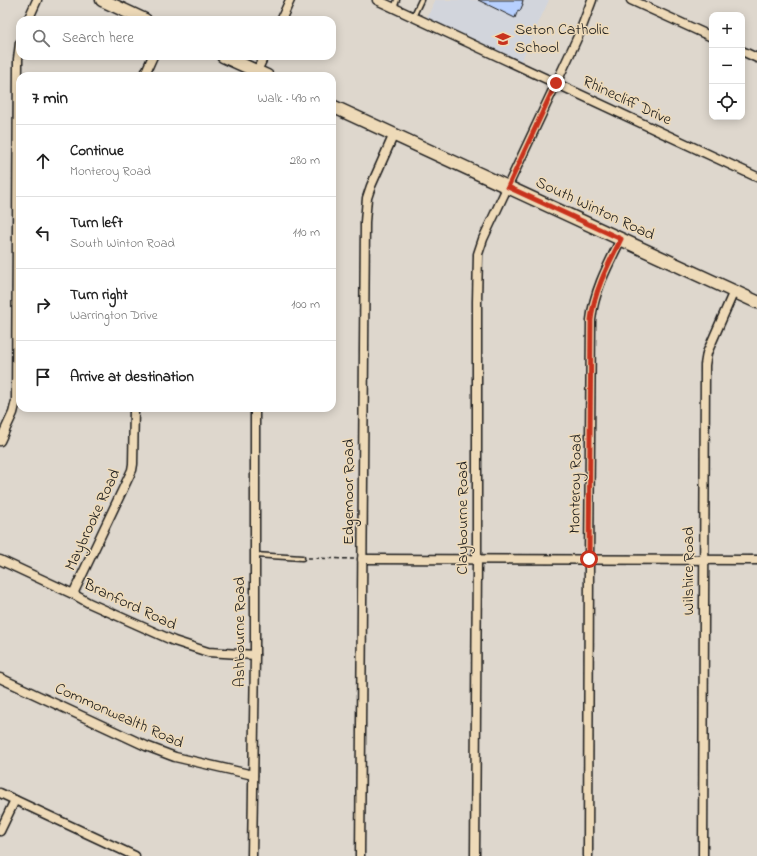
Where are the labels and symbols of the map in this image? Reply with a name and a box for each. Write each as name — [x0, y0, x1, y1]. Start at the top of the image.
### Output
place label: Seton Catholic School — [515, 18, 610, 60]
school or university icon: Seton Catholic School — [494, 30, 512, 48]
street label: Rhinecliff Drive — [578, 70, 676, 133]
route end — [547, 74, 565, 92]
street label: South Winton Road — [531, 171, 659, 247]
street label: Monteroy Road — [563, 434, 589, 534]
street label: Edgemoor Road — [337, 439, 361, 545]
street label: Claybourne Road — [451, 461, 475, 575]
street label: Maybrooke Road — [59, 465, 127, 575]
street label: Wilshire Road — [677, 527, 701, 615]
route start — [580, 550, 598, 568]
street label: Branford Road — [79, 573, 180, 637]
street label: Ashbourne Road — [228, 577, 252, 687]
street label: Commonwealth Road — [51, 677, 187, 755]

